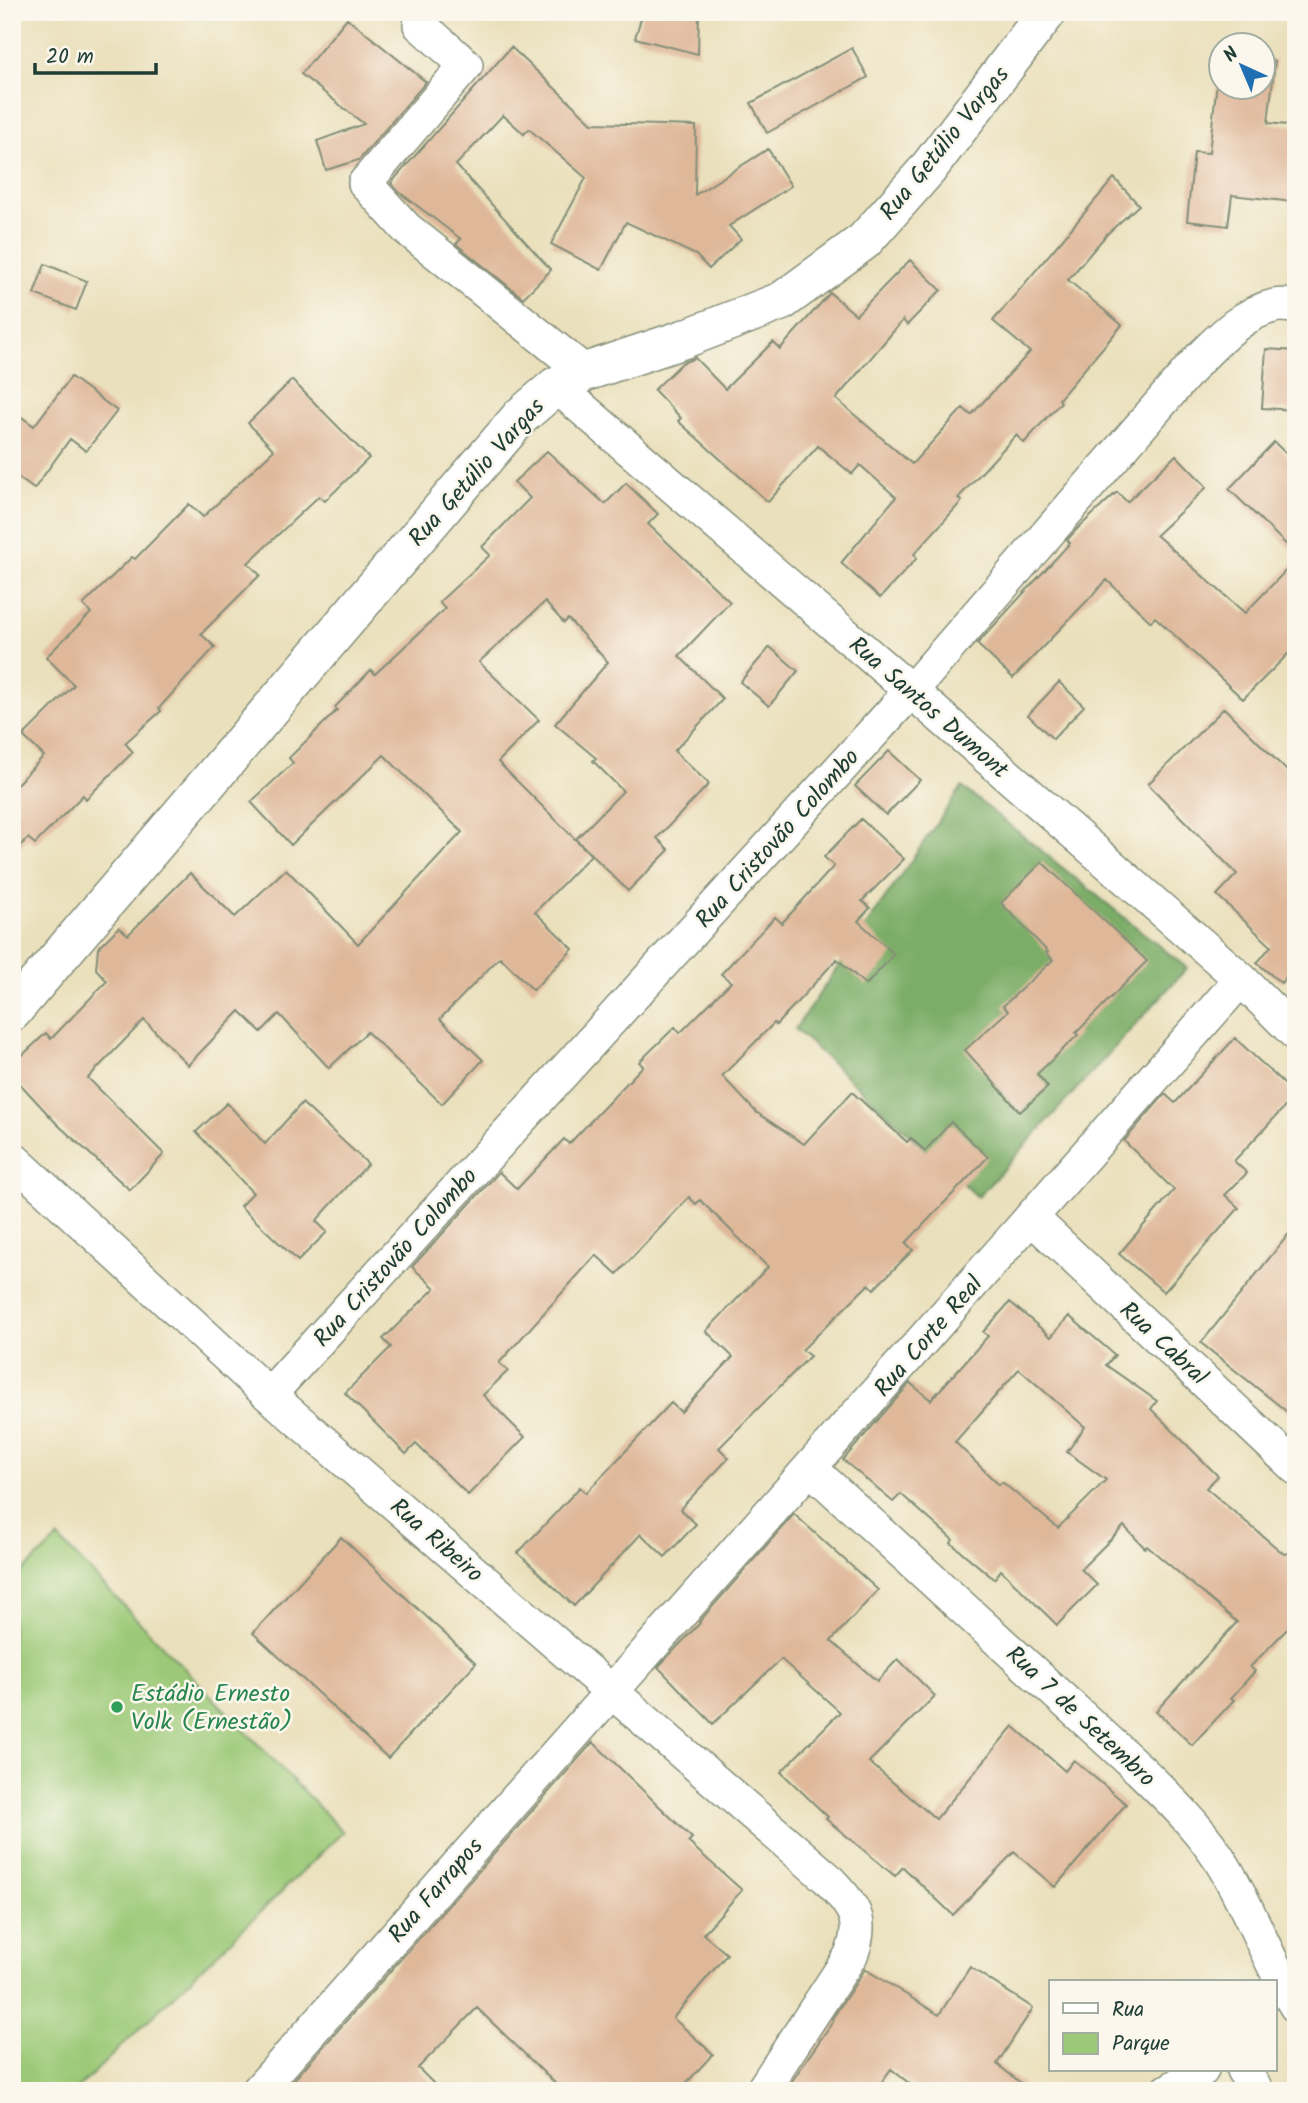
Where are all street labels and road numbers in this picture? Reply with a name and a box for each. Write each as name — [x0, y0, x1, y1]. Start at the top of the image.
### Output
street label: Rua Getúlio Vargas — [870, 58, 1020, 230]
street label: Rua Getúlio Vargas — [399, 389, 555, 557]
street label: Rua Santos Dumont — [839, 627, 1018, 790]
street label: Rua Cristovão Colombo — [686, 740, 870, 938]
street label: Rua Cristovão Colombo — [304, 1159, 488, 1357]
street label: Rua Corte Real — [865, 1267, 994, 1407]
street label: Rua Cabral — [1110, 1292, 1216, 1396]
street label: Rua Ribeiro — [380, 1489, 492, 1593]
street label: Rua 7 de Setembro — [996, 1637, 1164, 1797]
street label: Rua Farrapos — [379, 1829, 493, 1953]

